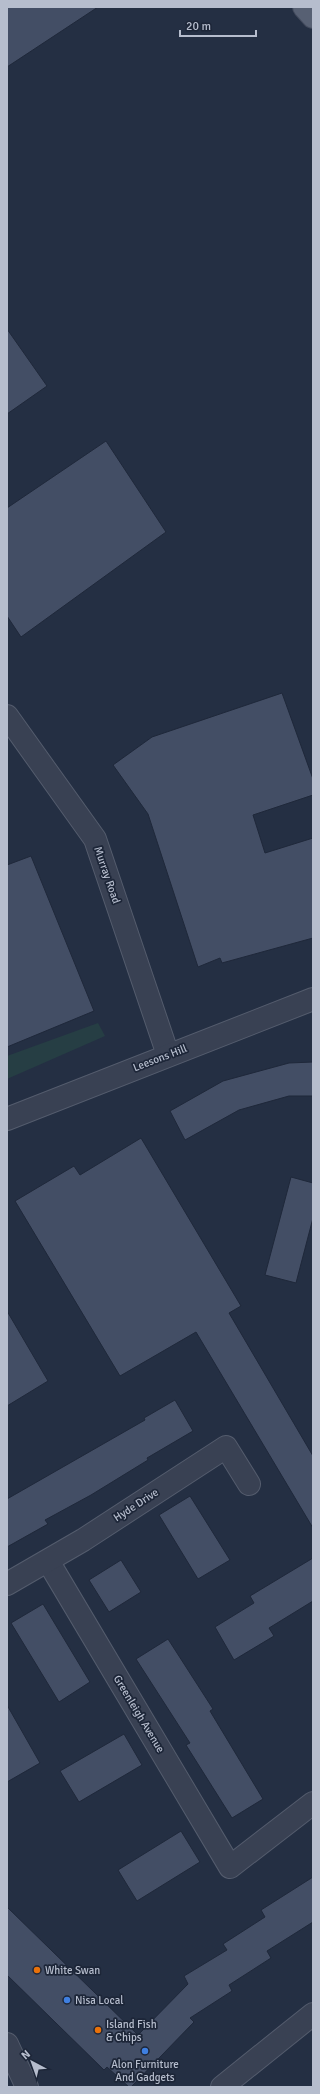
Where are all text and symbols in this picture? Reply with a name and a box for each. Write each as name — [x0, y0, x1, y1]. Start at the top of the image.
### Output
scale bar — [180, 12, 256, 38]
text: 20 m — [186, 19, 211, 34]
street label: Murray Road — [91, 845, 123, 905]
street label: Leesons Hill — [131, 1042, 189, 1074]
street label: Hyde Drive — [111, 1486, 161, 1524]
street label: Greenleigh Avenue — [111, 1673, 167, 1755]
place label: White Swan — [45, 1964, 100, 1977]
marker: White Swan — [32, 1965, 42, 1975]
place label: Nisa Local — [75, 1994, 123, 2007]
marker: Nisa Local — [62, 1995, 72, 2005]
place label: Island Fish & Chips — [106, 2018, 157, 2044]
marker: Island Fish & Chips — [93, 2025, 103, 2035]
north arrow — [12, 2042, 52, 2082]
marker: Alon Furniture And Gadgets — [140, 2046, 150, 2056]
text: N — [19, 2047, 33, 2062]
place label: Alon Furniture And Gadgets — [111, 2058, 179, 2084]

